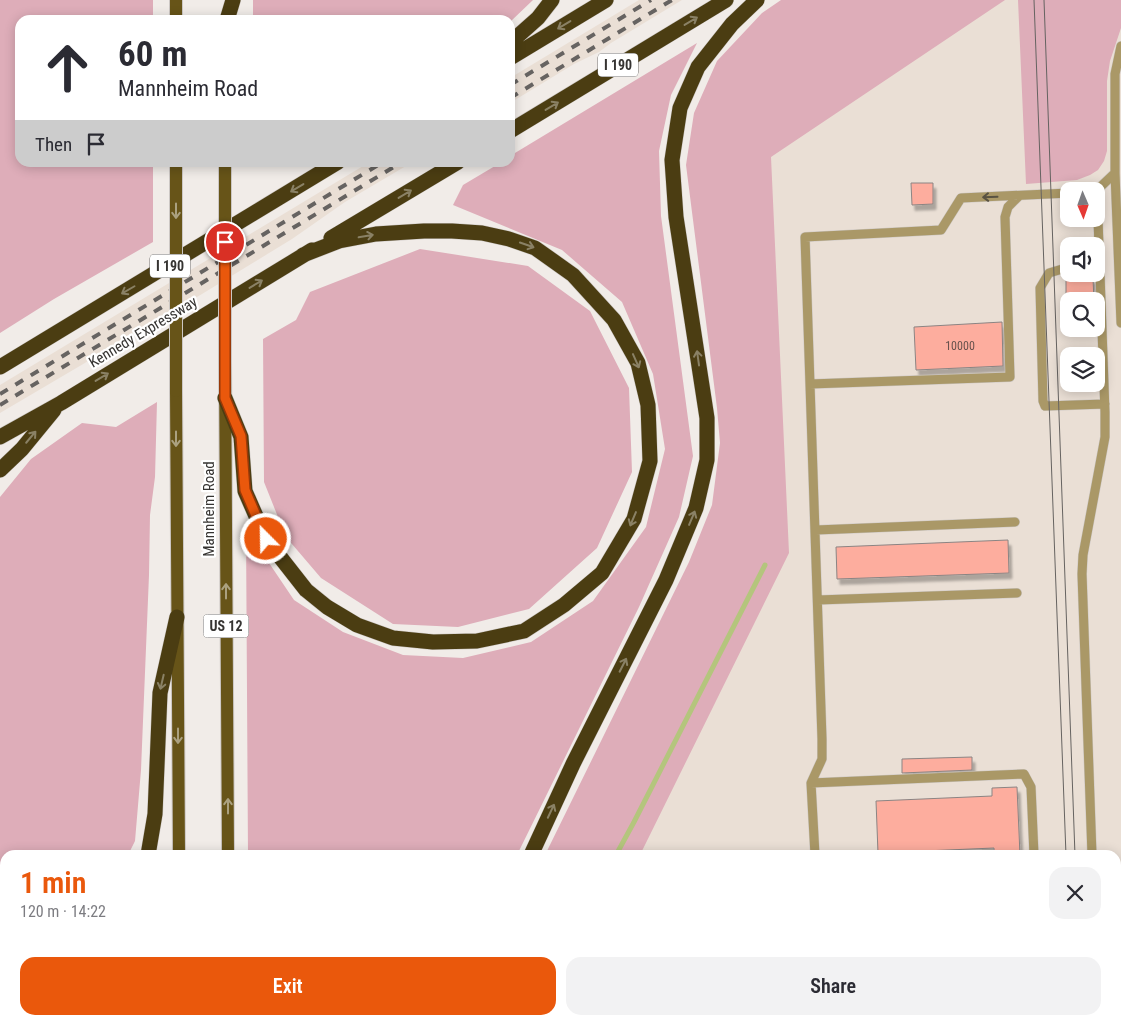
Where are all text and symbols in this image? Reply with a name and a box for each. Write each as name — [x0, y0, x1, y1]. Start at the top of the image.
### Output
one-way arrow — [683, 16, 697, 26]
one-way arrow — [558, 21, 572, 31]
text: 60 m — [118, 34, 187, 75]
icon: ahead — [35, 35, 100, 100]
road number: I 190 — [598, 54, 638, 76]
text: Mannheim Road — [118, 76, 258, 101]
one-way arrow — [544, 100, 558, 110]
icon: arrive — [82, 130, 110, 158]
text: Then — [35, 133, 72, 156]
north arrow — [1060, 182, 1105, 228]
map controls — [1060, 182, 1105, 392]
one-way arrow — [290, 183, 304, 193]
one-way arrow — [398, 189, 412, 199]
one-way arrow — [982, 192, 998, 201]
one-way arrow — [171, 202, 181, 219]
pin — [204, 221, 246, 263]
icon: arrive — [211, 228, 239, 256]
one-way arrow — [358, 230, 374, 240]
button: sound — [1060, 237, 1105, 282]
one-way arrow — [519, 241, 534, 250]
road number: I 190 — [150, 255, 190, 278]
one-way arrow — [249, 279, 263, 289]
one-way arrow — [121, 286, 135, 296]
button: search — [1060, 292, 1105, 337]
street label: Kennedy Expressway — [85, 293, 201, 371]
house number: 10000 — [945, 339, 975, 353]
button: layers — [1060, 347, 1105, 392]
one-way arrow — [693, 350, 703, 366]
one-way arrow — [631, 353, 641, 368]
one-way arrow — [95, 372, 109, 382]
one-way arrow — [26, 431, 37, 444]
one-way arrow — [171, 431, 181, 447]
street label: Mannheim Road — [200, 461, 218, 557]
one-way arrow — [627, 511, 637, 526]
one-way arrow — [687, 511, 697, 526]
position arrow — [239, 512, 291, 564]
one-way arrow — [221, 584, 231, 600]
road number: US 12 — [204, 614, 248, 638]
one-way arrow — [619, 658, 628, 673]
one-way arrow — [157, 673, 166, 689]
one-way arrow — [173, 728, 183, 744]
one-way arrow — [223, 799, 233, 815]
one-way arrow — [547, 804, 557, 819]
text: 1 min — [20, 865, 86, 900]
button: close — [1049, 867, 1101, 919]
text: 120 m · 14:22 — [20, 902, 106, 921]
button: Exit — [20, 957, 556, 1015]
button: Share — [566, 957, 1101, 1015]

